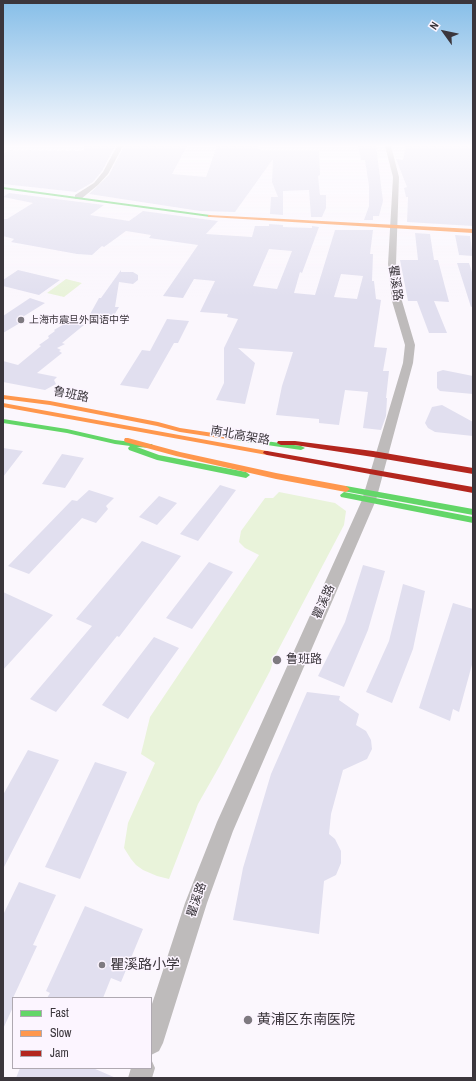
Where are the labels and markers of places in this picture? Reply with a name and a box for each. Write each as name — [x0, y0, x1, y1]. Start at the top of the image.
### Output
place label: 上海市震旦外国语中学 — [29, 314, 129, 326]
marker: 上海市震旦外国语中学 — [16, 315, 26, 325]
place label: 鲁班路 — [286, 653, 322, 667]
marker: 鲁班路 — [271, 654, 283, 666]
place label: 瞿溪路小学 — [110, 957, 180, 973]
marker: 瞿溪路小学 — [97, 960, 107, 970]
place label: 黄浦区东南医院 — [257, 1012, 355, 1028]
marker: 黄浦区东南医院 — [242, 1014, 254, 1026]

